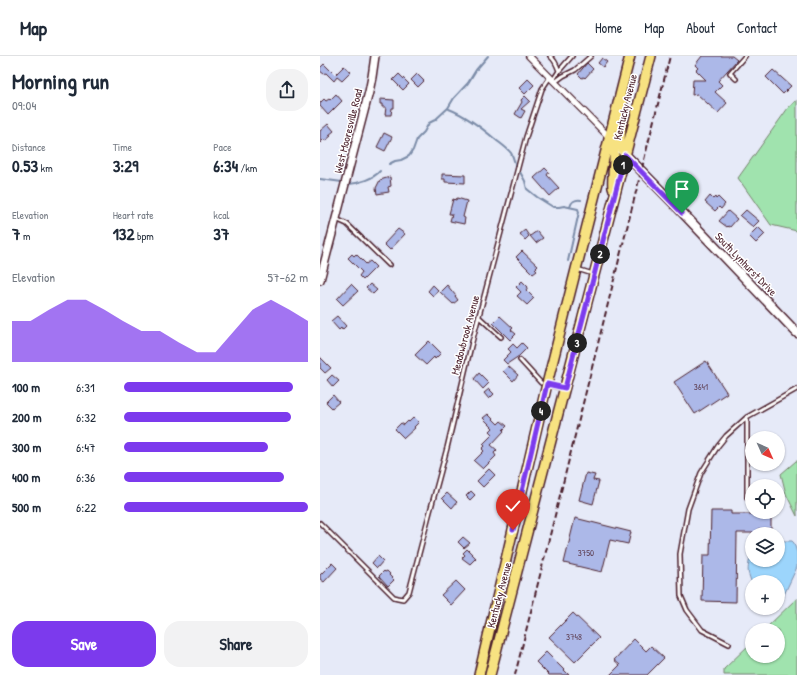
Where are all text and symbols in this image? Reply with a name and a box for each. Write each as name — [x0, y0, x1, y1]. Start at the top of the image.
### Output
text: Map — [20, 15, 47, 41]
text: Home — [595, 18, 622, 37]
text: Map — [644, 18, 664, 37]
text: About — [686, 18, 715, 37]
text: Contact — [737, 18, 777, 37]
text: Morning run — [12, 66, 109, 96]
button: share — [266, 69, 308, 111]
street label: Kentucky Avenue — [610, 72, 640, 141]
street label: West Mooresville Road — [331, 87, 365, 175]
text: 09:04 — [12, 96, 36, 114]
text: Distance — [12, 140, 46, 154]
text: Time — [113, 140, 132, 154]
text: Pace — [213, 140, 232, 154]
text: 0.53 — [12, 154, 38, 177]
text: 3:29 — [113, 154, 138, 177]
text: 6:34 — [213, 154, 238, 177]
pin: 1 — [613, 155, 633, 175]
text: 1 — [621, 158, 625, 172]
text: km — [38, 161, 53, 175]
text: /km — [238, 161, 257, 175]
pin — [665, 172, 699, 213]
icon: arrive — [671, 178, 693, 200]
text: Elevation — [12, 208, 49, 222]
text: Heart rate — [113, 208, 154, 222]
text: kcal — [213, 208, 229, 222]
text: 7 — [12, 222, 20, 245]
text: 132 — [113, 222, 134, 245]
text: 37 — [213, 222, 229, 245]
text: m — [20, 229, 30, 243]
text: bpm — [134, 229, 154, 243]
street label: South Lynhurst Drive — [712, 229, 780, 299]
pin: 2 — [590, 244, 610, 264]
text: 2 — [597, 247, 603, 261]
text: Elevation — [12, 268, 55, 286]
text: 57–62 m — [268, 268, 308, 286]
street label: Meadowbrook Avenue — [448, 293, 482, 376]
pin: 3 — [567, 333, 587, 353]
text: 3 — [575, 336, 579, 350]
text: 100 m — [12, 378, 40, 396]
text: 6:31 — [76, 378, 95, 396]
house number: 3641 — [694, 381, 708, 393]
pin: 4 — [531, 401, 551, 421]
text: 4 — [539, 404, 543, 418]
text: 200 m — [12, 408, 42, 426]
text: 6:32 — [76, 408, 96, 426]
north arrow — [745, 431, 785, 471]
map controls — [745, 431, 785, 663]
text: 300 m — [12, 438, 41, 456]
text: 6:47 — [76, 438, 96, 456]
text: 400 m — [12, 468, 40, 486]
text: 6:36 — [76, 468, 95, 486]
button: locate — [745, 479, 785, 519]
pin — [496, 489, 530, 530]
icon: check — [502, 495, 524, 517]
text: 500 m — [12, 498, 41, 516]
text: 6:22 — [76, 498, 96, 516]
button: layers — [745, 527, 785, 567]
house number: 3750 — [578, 547, 594, 559]
street label: Kentucky Avenue — [484, 560, 515, 629]
button: + — [745, 575, 785, 615]
button: Save — [12, 621, 156, 667]
button: Share — [164, 621, 308, 667]
button: − — [745, 623, 785, 663]
house number: 3748 — [566, 631, 582, 643]

